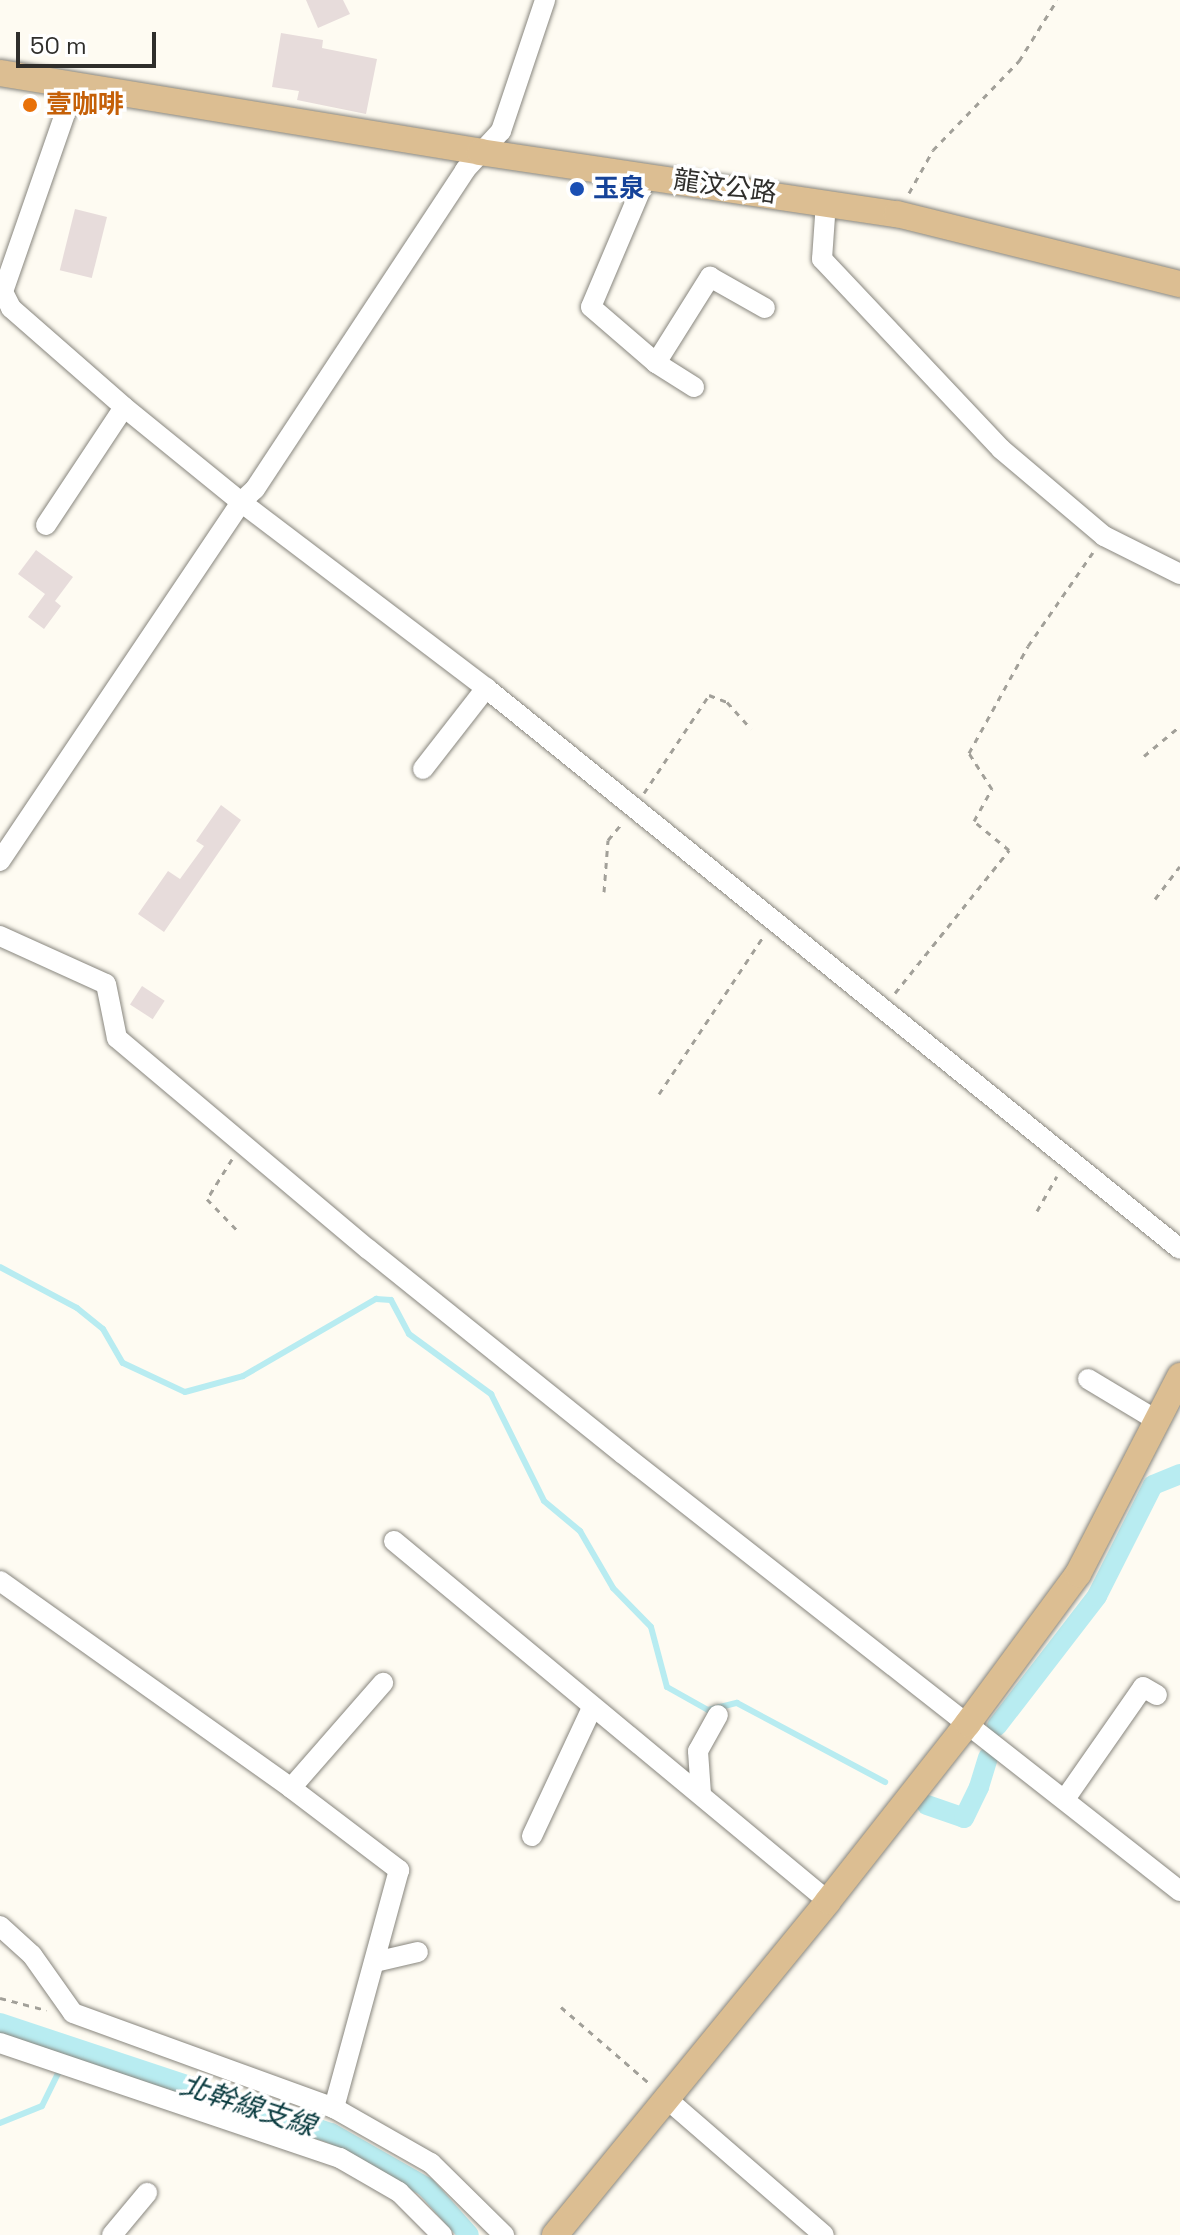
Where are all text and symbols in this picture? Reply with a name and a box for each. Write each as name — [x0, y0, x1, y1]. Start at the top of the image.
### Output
scale bar — [20, 16, 160, 66]
text: 50 m — [30, 30, 87, 61]
place label: 壹咖啡 — [46, 89, 124, 121]
marker: 壹咖啡 — [21, 96, 39, 114]
street label: 龍汶公路 — [671, 164, 779, 210]
place label: 玉泉 — [593, 173, 645, 205]
marker: 玉泉 — [568, 180, 586, 198]
water label: 北幹線支線 — [176, 2067, 320, 2143]

